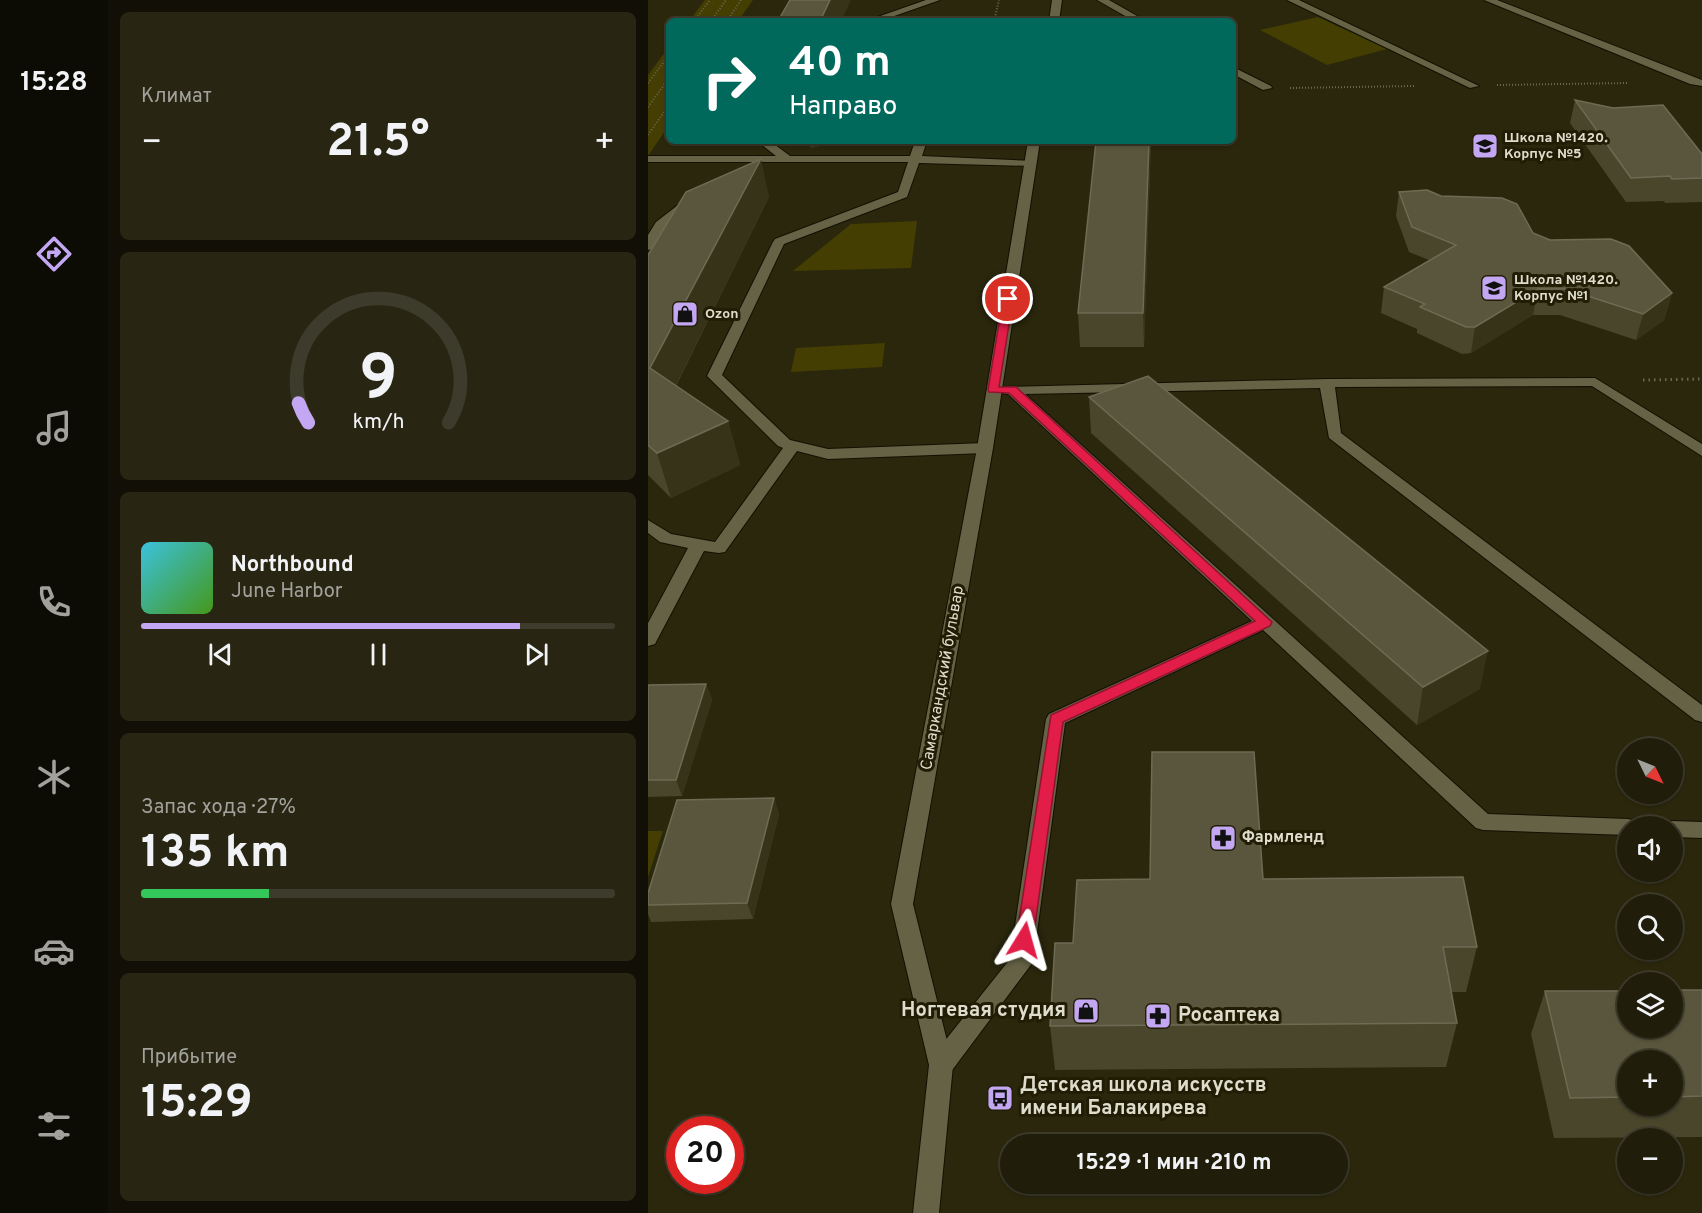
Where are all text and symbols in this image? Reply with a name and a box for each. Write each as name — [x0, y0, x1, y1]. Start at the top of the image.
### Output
text: 40 m — [789, 38, 891, 91]
icon: right — [690, 42, 768, 120]
text: 15:28 — [20, 66, 88, 100]
text: Климат — [141, 84, 212, 110]
text: Направо — [789, 90, 897, 124]
text: 21.5° — [327, 115, 429, 172]
text: − — [141, 123, 162, 165]
text: + — [594, 123, 615, 165]
place label: Школа №1420. Корпус №5 — [1504, 130, 1608, 163]
school or university icon: Школа №1420. Корпус №5 — [1470, 131, 1500, 161]
icon: directions — [33, 233, 75, 275]
place label: Школа №1420. Корпус №1 — [1514, 272, 1618, 305]
pin — [982, 273, 1033, 324]
school or university icon: Школа №1420. Корпус №1 — [1479, 273, 1509, 303]
icon: arrive — [991, 282, 1024, 315]
shop icon: Ozon — [670, 299, 700, 329]
place label: Ozon — [705, 306, 738, 323]
text: 9 — [359, 342, 397, 421]
icon: music — [33, 407, 75, 449]
text: km/h — [352, 410, 404, 437]
text: Northbound — [231, 552, 354, 579]
text: June Harbor — [231, 579, 343, 605]
icon: phone — [33, 581, 75, 623]
street label: Самаркандский бульвар — [917, 584, 969, 772]
icon: previous — [204, 638, 237, 671]
icon: pause — [362, 638, 395, 671]
icon: next — [520, 638, 553, 671]
north arrow — [1617, 738, 1683, 804]
map controls — [1617, 738, 1683, 1194]
icon: climate — [33, 756, 75, 798]
text: Запас хода · 27% — [141, 795, 296, 821]
button: sound — [1617, 816, 1683, 882]
pharmacy icon: Фармленд — [1208, 823, 1238, 853]
text: 135 km — [141, 826, 289, 883]
place label: Фармленд — [1242, 828, 1325, 848]
button: search — [1617, 894, 1683, 960]
position arrow — [992, 908, 1056, 972]
icon: car — [33, 930, 75, 972]
button: layers — [1617, 972, 1683, 1038]
shop icon: Ногтевая студия — [1071, 996, 1101, 1026]
place label: Ногтевая студия — [901, 998, 1066, 1024]
pharmacy icon: Росаптека — [1143, 1001, 1173, 1031]
place label: Росаптека — [1178, 1003, 1280, 1029]
text: Прибытие — [141, 1045, 237, 1071]
button: + — [1617, 1050, 1683, 1116]
place label: Детская школа искусств имени Балакирева — [1020, 1073, 1267, 1122]
text: 15:29 — [141, 1076, 253, 1133]
bus stop icon: Детская школа искусств имени Балакирева — [985, 1083, 1015, 1113]
icon: filters — [33, 1105, 75, 1147]
speed limit sign: 20 — [666, 1116, 744, 1194]
button: − — [1617, 1128, 1683, 1194]
text: 15:29 · 1 мин · 210 m — [1076, 1150, 1272, 1177]

